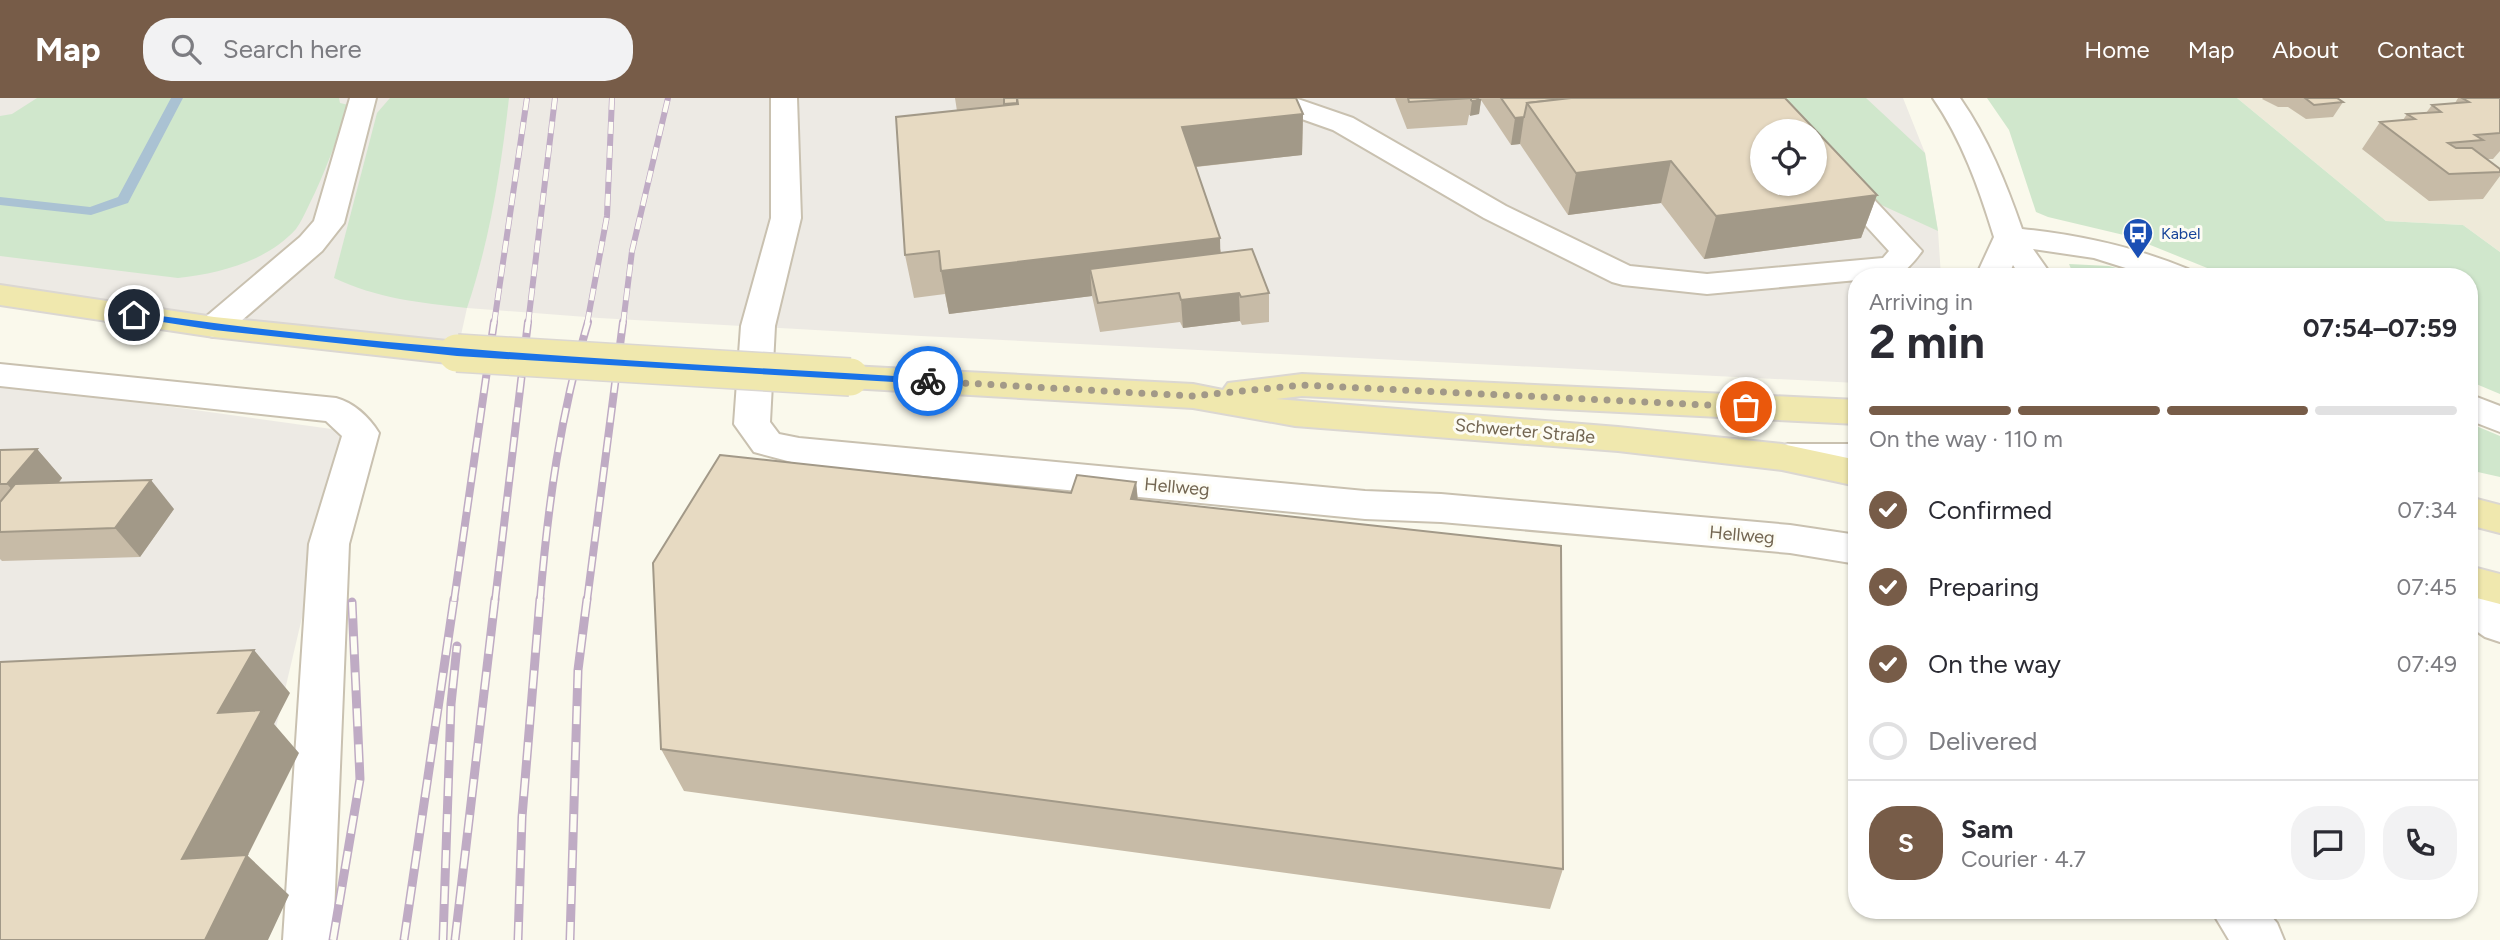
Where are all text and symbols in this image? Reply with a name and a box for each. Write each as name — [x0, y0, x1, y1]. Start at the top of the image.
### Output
search box — [143, 18, 633, 81]
text: Map — [35, 30, 101, 69]
icon: search — [167, 30, 205, 68]
text: Search here — [223, 33, 362, 65]
text: Home — [2084, 35, 2150, 64]
text: Map — [2188, 35, 2234, 64]
text: About — [2272, 35, 2339, 64]
text: Contact — [2377, 35, 2465, 64]
map controls — [1750, 119, 1827, 196]
button: locate — [1750, 119, 1827, 196]
bus stop icon: Kabel — [2121, 216, 2155, 260]
place label: Kabel — [2161, 224, 2200, 243]
pin — [104, 285, 164, 345]
text: Arriving in — [1869, 288, 1973, 316]
icon: home — [115, 296, 153, 334]
text: 07:54–07:59 — [2303, 312, 2457, 344]
text: 2 min — [1869, 314, 1985, 370]
courier — [893, 346, 963, 416]
icon: bike — [909, 362, 947, 400]
pin — [1716, 377, 1776, 437]
icon: bag — [1727, 388, 1765, 426]
street label: Schwerter Straße — [1454, 414, 1596, 448]
text: On the way · 110 m — [1869, 425, 2063, 453]
street label: Hellweg — [1143, 473, 1211, 501]
icon: check — [1869, 491, 1907, 529]
text: Confirmed — [1928, 494, 2052, 526]
text: 07:34 — [2397, 496, 2457, 524]
street label: Hellweg — [1708, 521, 1776, 549]
icon: check — [1869, 568, 1907, 606]
text: Preparing — [1928, 571, 2039, 603]
text: 07:45 — [2397, 573, 2457, 601]
icon: check — [1869, 645, 1907, 683]
text: On the way — [1928, 648, 2061, 680]
text: 07:49 — [2397, 650, 2457, 678]
text: Delivered — [1928, 725, 2037, 757]
button: chat — [2291, 806, 2365, 880]
button: phone — [2383, 806, 2457, 880]
text: Sam — [1961, 813, 2013, 845]
text: S — [1898, 827, 1914, 859]
text: Courier · 4.7 — [1961, 845, 2086, 873]

